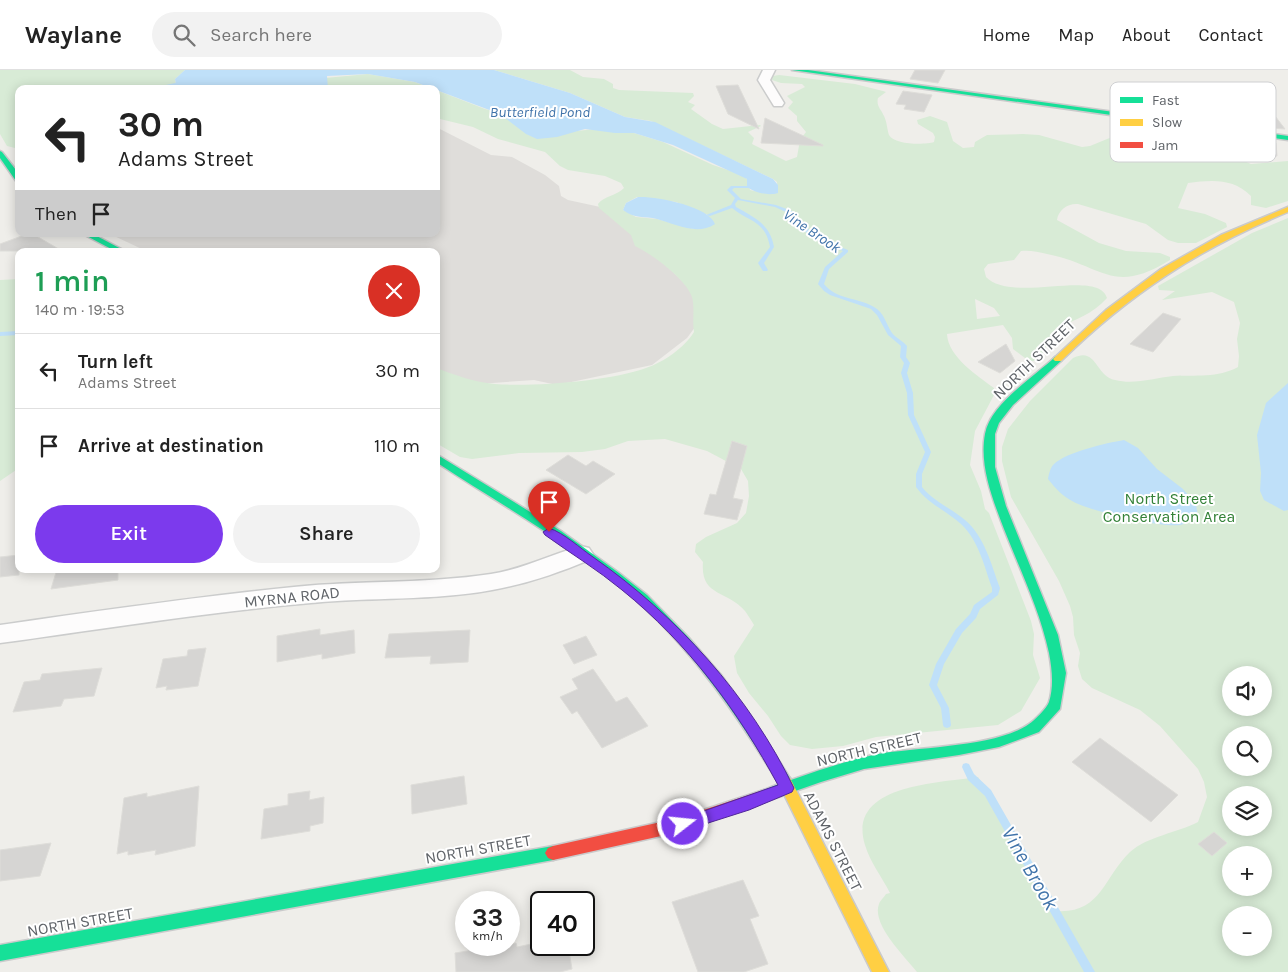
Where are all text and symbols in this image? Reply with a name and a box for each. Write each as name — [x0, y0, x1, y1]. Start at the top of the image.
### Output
search box — [152, 12, 502, 57]
text: Waylane — [25, 21, 122, 49]
icon: search — [170, 21, 198, 49]
text: Search here — [210, 24, 312, 46]
text: Home — [982, 24, 1030, 46]
text: Map — [1058, 24, 1094, 46]
text: About — [1122, 24, 1171, 46]
text: Contact — [1199, 24, 1263, 46]
legend — [1110, 82, 1276, 162]
text: Fast — [1152, 92, 1179, 109]
water label: Butterfield Pond — [490, 103, 590, 121]
text: 30 m — [118, 104, 204, 145]
icon: left — [35, 105, 100, 170]
text: Slow — [1152, 114, 1182, 131]
text: Jam — [1152, 137, 1178, 154]
text: Adams Street — [118, 146, 254, 172]
icon: arrive — [87, 200, 115, 228]
text: Then — [35, 203, 77, 225]
water label: Vine Brook — [780, 205, 845, 257]
text: 1 min — [35, 263, 109, 299]
button: close — [368, 265, 420, 317]
text: 140 m · 19:53 — [35, 300, 125, 319]
street label: NORTH STREET — [989, 315, 1079, 403]
text: Turn left — [78, 351, 153, 373]
icon: left — [35, 357, 63, 385]
text: 30 m — [375, 360, 420, 382]
text: Adams Street — [78, 373, 177, 392]
icon: arrive — [35, 432, 63, 460]
text: Arrive at destination — [78, 435, 264, 457]
text: 110 m — [374, 435, 420, 457]
pin — [528, 481, 570, 532]
icon: arrive — [535, 488, 563, 516]
park label: North Street Conservation Area — [1103, 489, 1235, 526]
button: Exit — [35, 505, 223, 563]
button: Share — [233, 505, 420, 563]
street label: MYRNA ROAD — [243, 583, 341, 611]
map controls — [1222, 666, 1272, 956]
button: sound — [1222, 666, 1272, 716]
button: search — [1222, 726, 1272, 776]
street label: NORTH STREET — [815, 728, 923, 770]
button: layers — [1222, 786, 1272, 836]
street label: ADAMS STREET — [800, 788, 866, 894]
position arrow — [656, 797, 708, 849]
water label: Vine Brook — [997, 822, 1064, 914]
street label: NORTH STREET — [424, 830, 532, 868]
button: + — [1222, 846, 1272, 896]
speed limit sign: 40 — [530, 891, 595, 956]
street label: NORTH STREET — [26, 903, 134, 941]
text: 33 — [472, 903, 503, 932]
button: − — [1222, 906, 1272, 956]
text: km/h — [472, 929, 503, 943]

